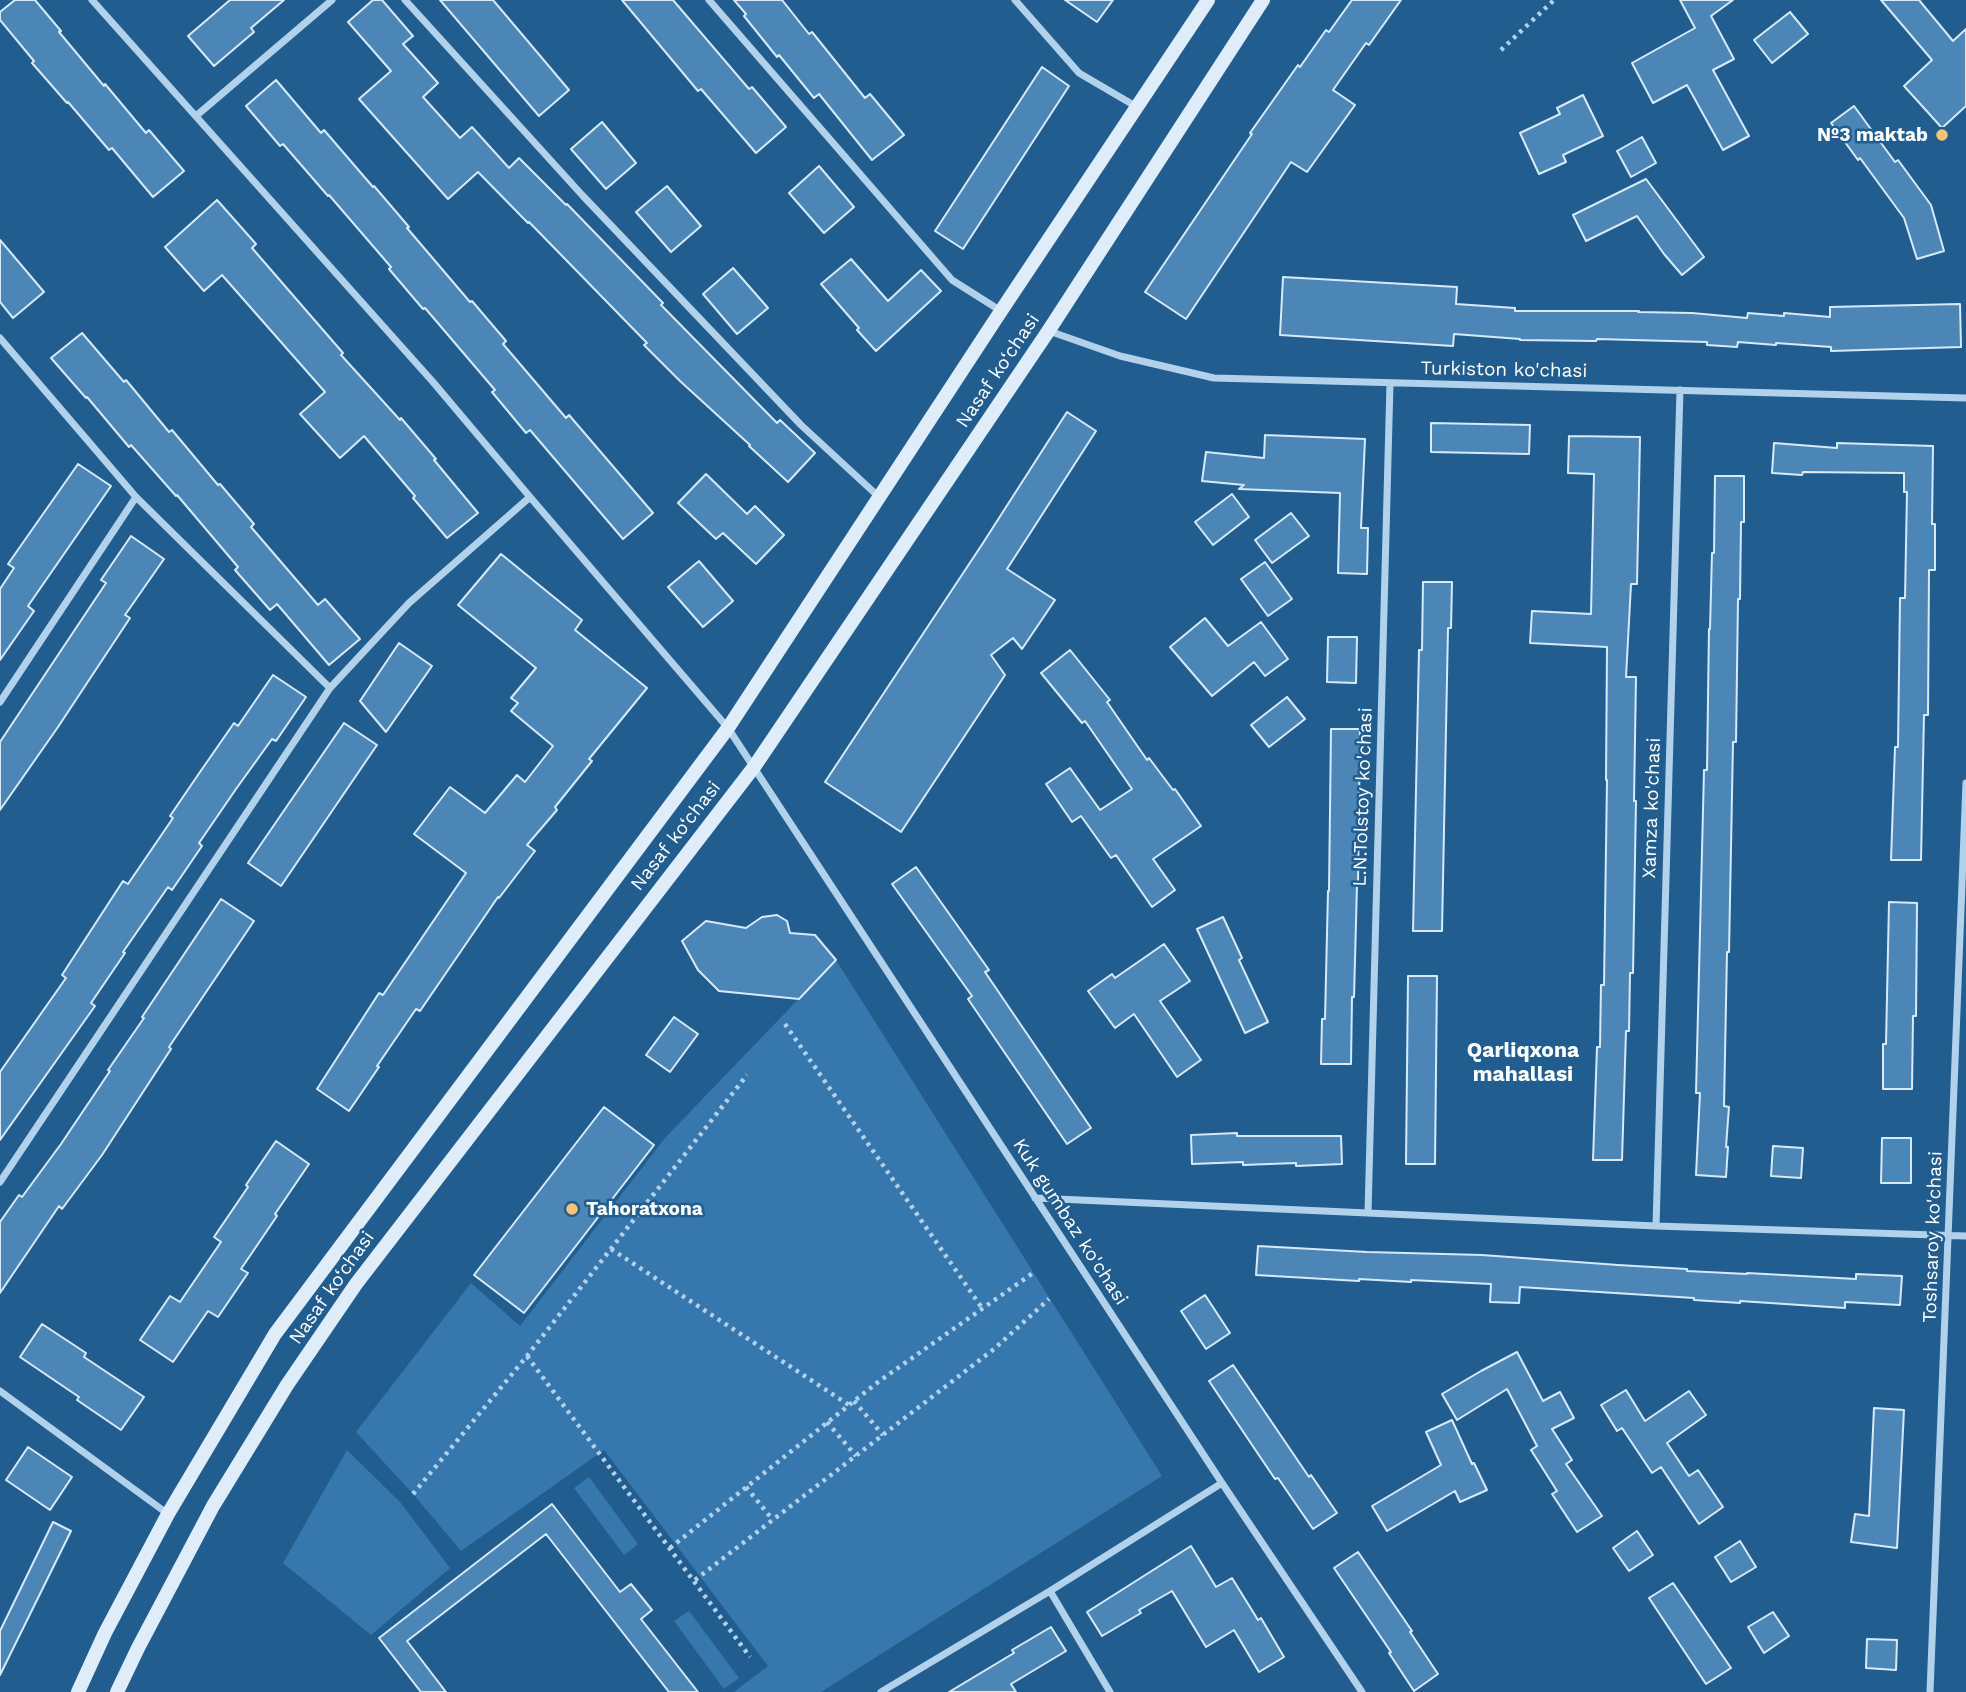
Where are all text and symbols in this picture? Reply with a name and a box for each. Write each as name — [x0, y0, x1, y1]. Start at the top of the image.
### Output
place label: №3 maktab — [1817, 124, 1928, 146]
marker: №3 maktab — [1934, 127, 1950, 143]
street label: Nasaf ko‘chasi — [951, 310, 1045, 432]
street label: Turkiston ko'chasi — [1420, 357, 1588, 383]
street label: L.N.Tolstoy ko'chasi — [1348, 707, 1378, 887]
street label: Xamza ko'chasi — [1638, 737, 1666, 879]
street label: Nasaf ko‘chasi — [626, 777, 726, 895]
district label: Qarliqxona mahallasi — [1467, 1038, 1579, 1088]
street label: Kuk gumbaz ko'chasi — [1008, 1134, 1132, 1310]
street label: Toshsaroy ko'chasi — [1919, 1151, 1947, 1323]
place label: Tahoratxona — [586, 1198, 703, 1220]
marker: Tahoratxona — [564, 1201, 580, 1217]
street label: Nasaf ko‘chasi — [285, 1227, 379, 1349]

